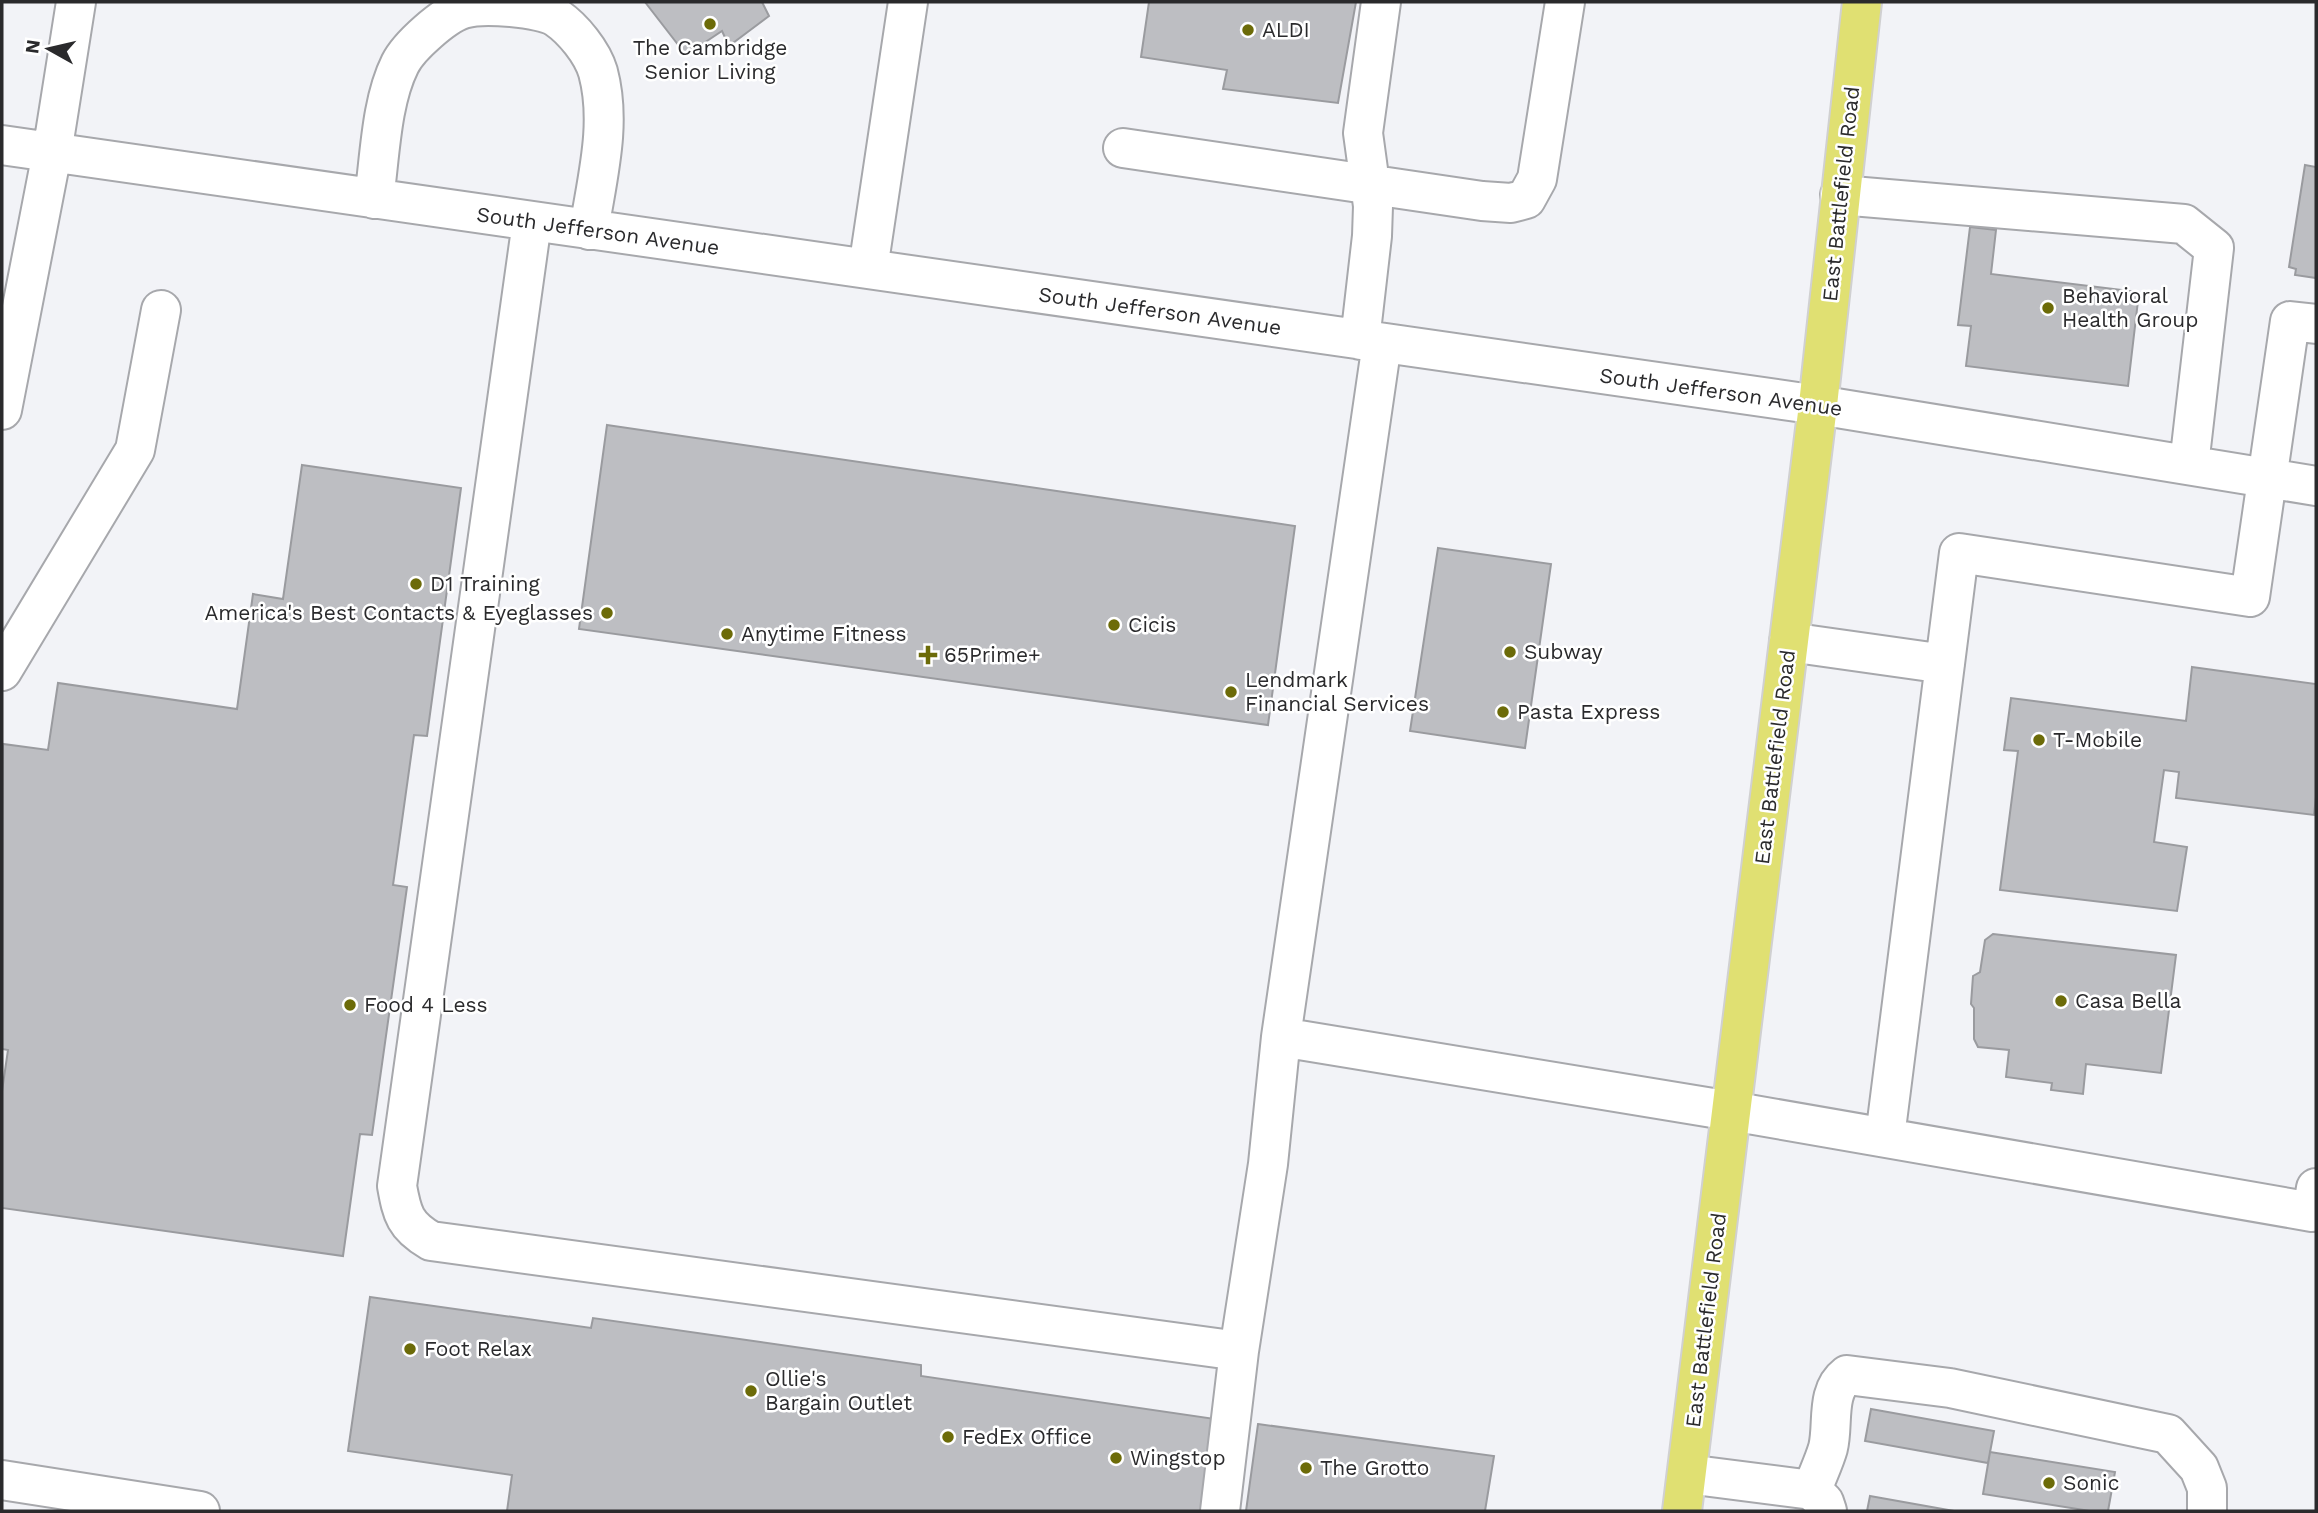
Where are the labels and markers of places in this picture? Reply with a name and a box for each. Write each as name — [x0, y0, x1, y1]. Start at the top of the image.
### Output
marker: The Cambridge Senior Living — [702, 16, 718, 32]
place label: ALDI — [1262, 17, 1310, 42]
marker: ALDI — [1240, 22, 1256, 38]
place label: The Cambridge Senior Living — [633, 35, 787, 84]
place label: Behavioral Health Group — [2062, 283, 2198, 332]
marker: Behavioral Health Group — [2040, 300, 2056, 316]
place label: D1 Training — [430, 571, 540, 596]
marker: D1 Training — [408, 576, 424, 592]
place label: America's Best Contacts & Eyeglasses — [204, 600, 593, 625]
marker: America's Best Contacts & Eyeglasses — [599, 605, 615, 621]
place label: Cicis — [1128, 612, 1176, 637]
marker: Cicis — [1106, 617, 1122, 633]
place label: Anytime Fitness — [741, 621, 907, 646]
marker: Anytime Fitness — [719, 626, 735, 642]
place label: Subway — [1524, 639, 1603, 664]
place label: 65Prime+ — [944, 642, 1041, 667]
marker: Subway — [1502, 644, 1518, 660]
marker: 65Prime+ — [918, 645, 938, 665]
place label: Lendmark Financial Services — [1245, 667, 1429, 716]
marker: Lendmark Financial Services — [1223, 684, 1239, 700]
place label: Pasta Express — [1517, 699, 1660, 724]
marker: Pasta Express — [1495, 704, 1511, 720]
place label: T-Mobile — [2053, 727, 2142, 752]
marker: T-Mobile — [2031, 732, 2047, 748]
place label: Casa Bella — [2075, 988, 2182, 1013]
place label: Food 4 Less — [364, 992, 488, 1017]
marker: Casa Bella — [2053, 993, 2069, 1009]
marker: Food 4 Less — [342, 997, 358, 1013]
place label: Foot Relax — [424, 1336, 532, 1361]
marker: Foot Relax — [402, 1341, 418, 1357]
place label: Ollie's Bargain Outlet — [765, 1366, 912, 1415]
marker: Ollie's Bargain Outlet — [743, 1383, 759, 1399]
place label: FedEx Office — [962, 1424, 1092, 1449]
marker: FedEx Office — [940, 1429, 956, 1445]
place label: Wingstop — [1130, 1445, 1226, 1470]
marker: Wingstop — [1108, 1450, 1124, 1466]
place label: The Grotto — [1320, 1455, 1429, 1480]
marker: The Grotto — [1298, 1460, 1314, 1476]
place label: Sonic — [2063, 1470, 2119, 1495]
marker: Sonic — [2041, 1475, 2057, 1491]

